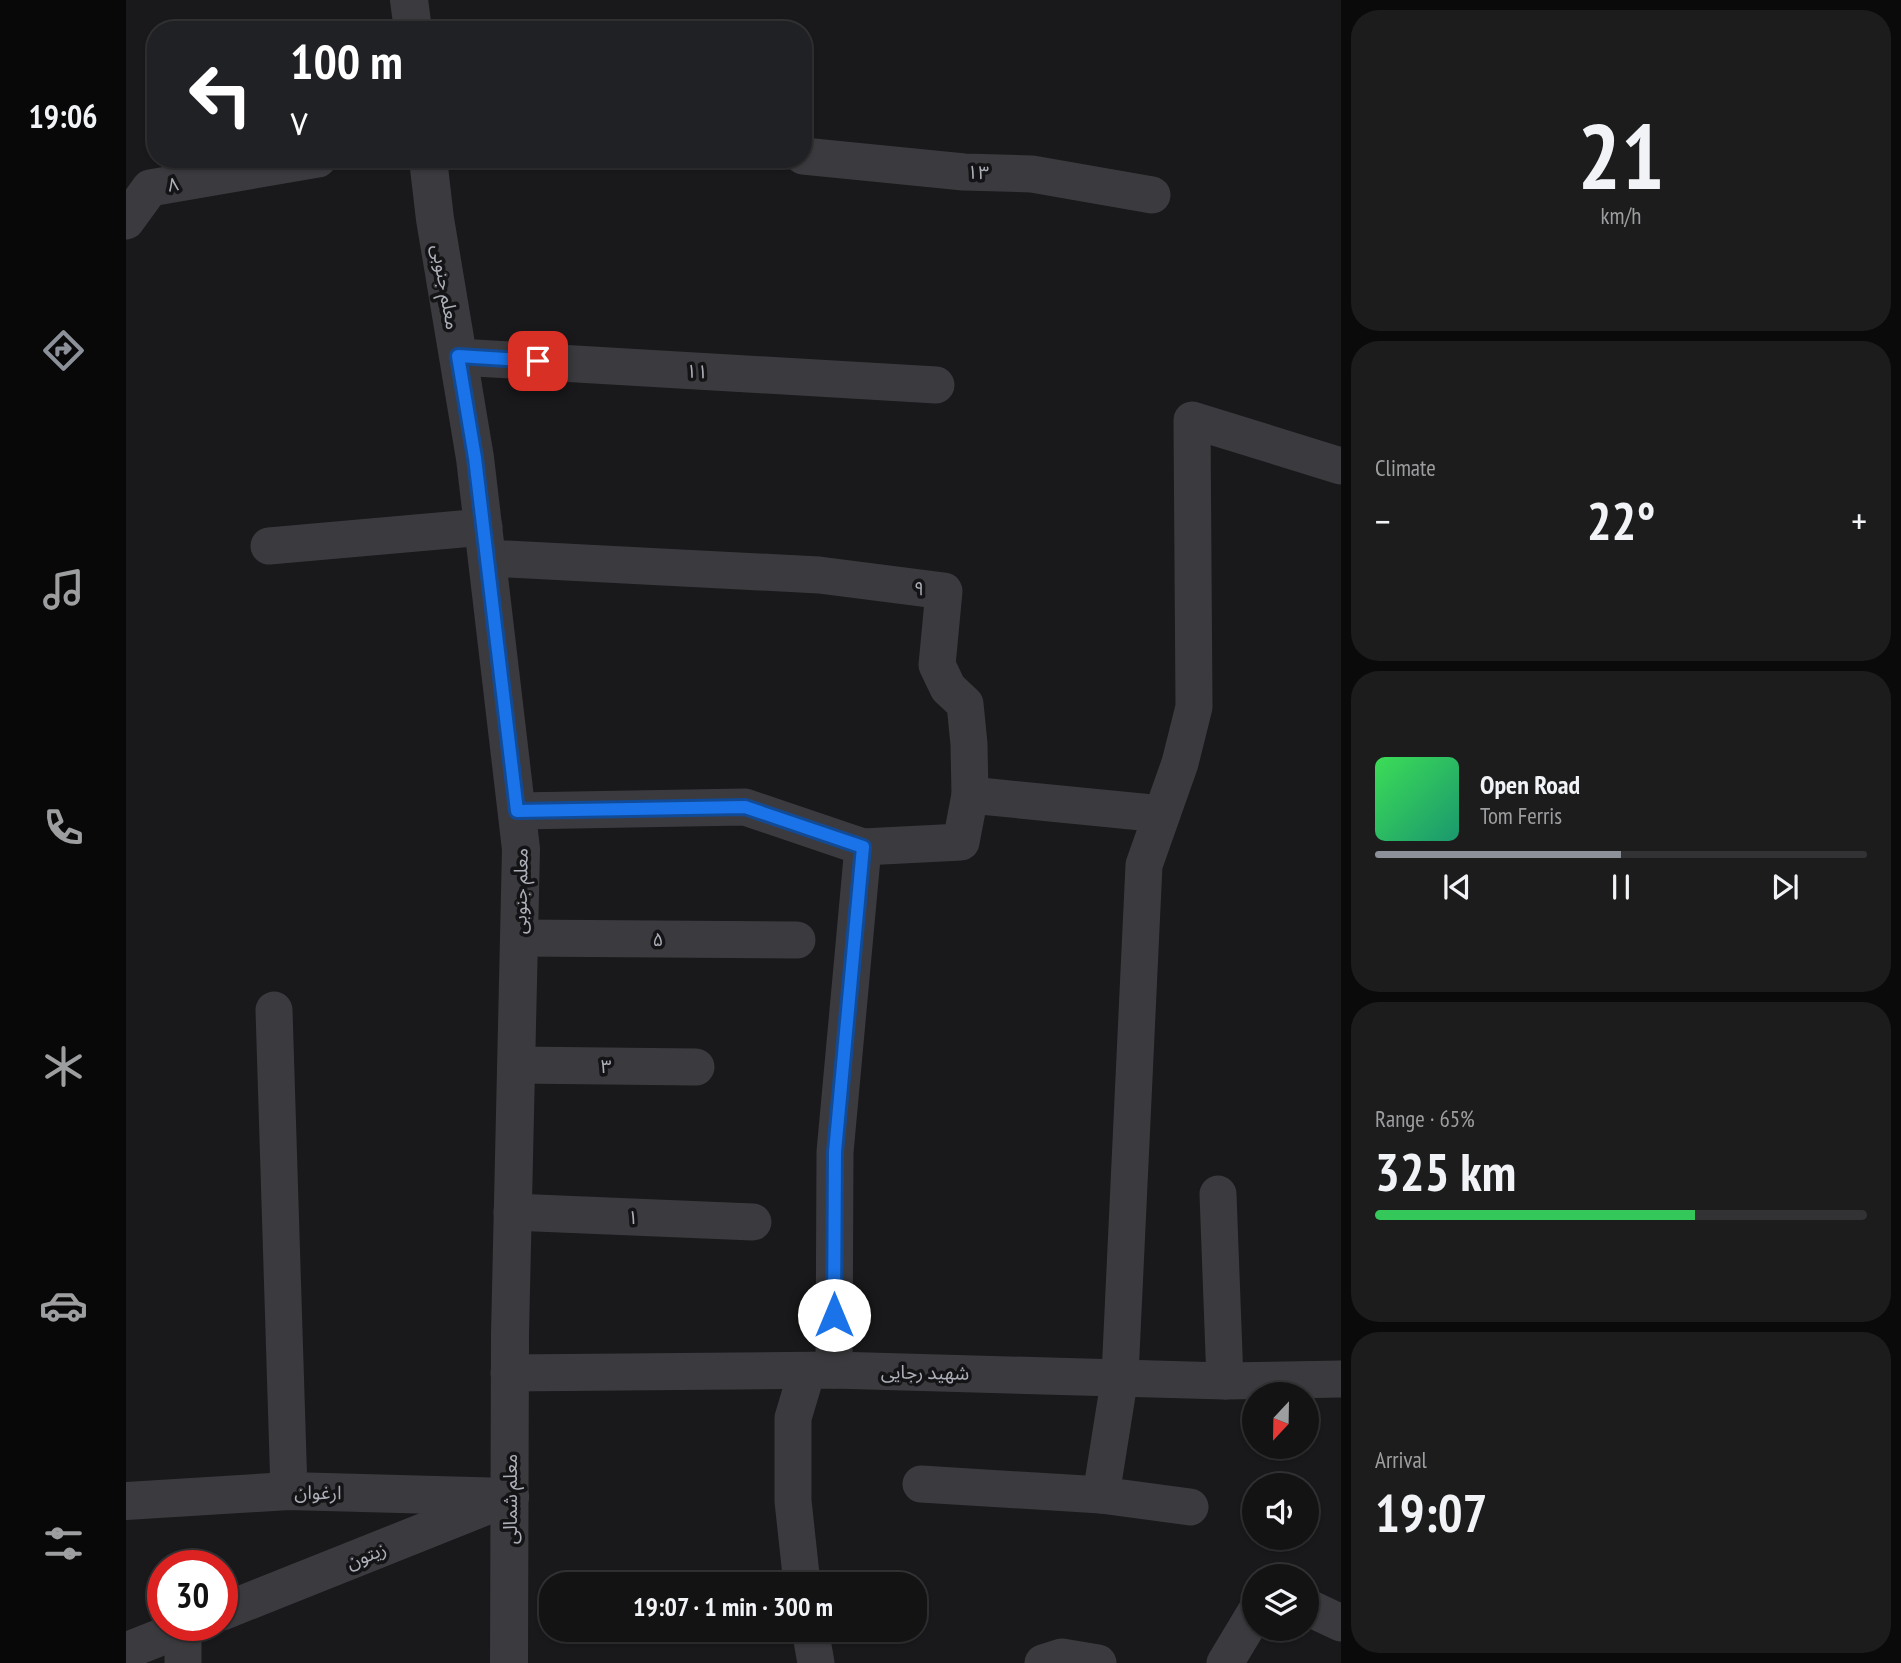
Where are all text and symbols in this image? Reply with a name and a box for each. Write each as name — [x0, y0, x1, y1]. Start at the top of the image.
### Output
text: 100 m — [290, 29, 403, 93]
icon: left — [175, 49, 266, 140]
text: 19:06 — [28, 95, 98, 137]
text: 21 — [1578, 96, 1665, 214]
text: ۷ — [290, 102, 308, 144]
street label: ۱۳ — [967, 159, 990, 185]
street label: ۸ — [166, 171, 181, 197]
text: km/h — [1601, 201, 1641, 230]
street label: معلم جنوبی — [424, 243, 465, 332]
icon: directions — [39, 326, 88, 375]
pin — [508, 331, 568, 391]
icon: arrive — [519, 342, 557, 380]
street label: ۱۱ — [686, 358, 708, 384]
text: Climate — [1375, 453, 1436, 482]
text: 22° — [1587, 487, 1655, 554]
text: − — [1375, 496, 1391, 545]
text: + — [1851, 496, 1867, 545]
icon: music — [39, 565, 88, 614]
street label: ۹ — [912, 575, 926, 601]
text: Open Road — [1480, 768, 1580, 801]
text: Tom Ferris — [1480, 801, 1562, 830]
icon: phone — [39, 803, 88, 852]
street label: معلم جنوبی — [507, 848, 536, 934]
icon: previous — [1438, 868, 1476, 906]
icon: pause — [1602, 868, 1640, 906]
icon: next — [1766, 868, 1804, 906]
street label: ۵ — [653, 927, 663, 951]
icon: climate — [39, 1042, 88, 1091]
street label: ۳ — [600, 1054, 612, 1078]
text: Range · 65% — [1375, 1104, 1475, 1133]
text: 325 km — [1375, 1138, 1516, 1205]
street label: ۱ — [627, 1205, 639, 1229]
position arrow — [797, 1278, 871, 1352]
icon: car — [39, 1281, 88, 1330]
street label: شهید رجایی — [881, 1359, 969, 1385]
north arrow — [1242, 1382, 1320, 1460]
map controls — [1242, 1382, 1319, 1641]
text: Arrival — [1375, 1445, 1427, 1474]
street label: معلم شمالی — [498, 1454, 525, 1544]
button: sound — [1242, 1473, 1319, 1550]
text: 19:07 — [1375, 1479, 1487, 1546]
street label: ارغوان — [294, 1480, 342, 1504]
icon: filters — [39, 1519, 88, 1568]
street label: زیتون — [342, 1536, 390, 1574]
speed limit sign: 30 — [147, 1550, 238, 1641]
button: layers — [1242, 1564, 1319, 1641]
text: 19:07 · 1 min · 300 m — [633, 1590, 833, 1623]

